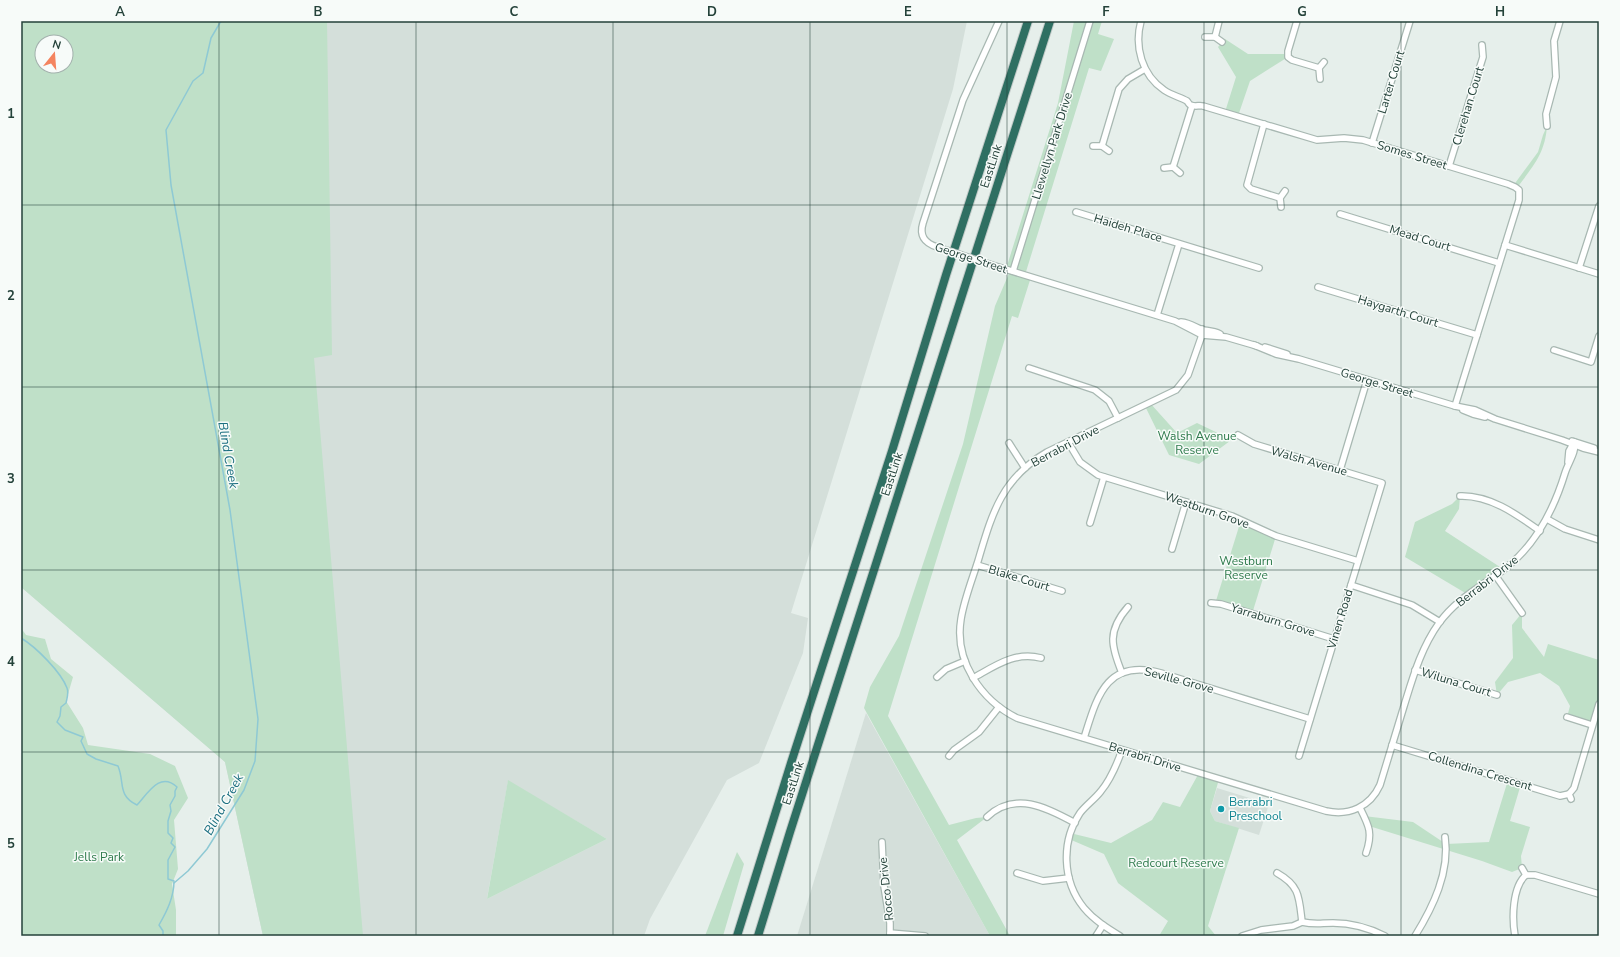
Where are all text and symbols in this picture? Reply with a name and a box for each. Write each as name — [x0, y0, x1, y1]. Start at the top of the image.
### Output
text: A — [115, 3, 125, 21]
text: B — [314, 3, 323, 21]
text: C — [510, 3, 519, 21]
text: D — [707, 3, 717, 21]
text: E — [904, 3, 912, 21]
text: F — [1102, 3, 1110, 21]
text: G — [1297, 3, 1307, 21]
text: H — [1495, 3, 1505, 21]
north arrow — [34, 34, 74, 74]
text: N — [51, 37, 63, 53]
street label: Larter Court — [1374, 48, 1408, 116]
street label: Clerehan Court — [1448, 64, 1488, 147]
street label: Llewellyn Park Drive — [1028, 90, 1076, 202]
text: 1 — [7, 105, 15, 123]
street label: Somes Street — [1375, 137, 1450, 173]
street label: EastLink — [976, 141, 1006, 190]
street label: Haideh Place — [1092, 210, 1164, 246]
street label: Mead Court — [1388, 221, 1453, 255]
street label: George Street — [933, 239, 1010, 277]
text: 2 — [7, 287, 15, 305]
street label: Haygarth Court — [1356, 291, 1441, 331]
street label: George Street — [1339, 364, 1416, 402]
water label: Blind Creek — [213, 420, 243, 491]
street label: Berrabri Drive — [1028, 421, 1102, 471]
park label: Walsh Avenue Reserve — [1158, 428, 1236, 458]
street label: Walsh Avenue — [1269, 442, 1349, 480]
street label: EastLink — [877, 449, 907, 498]
text: 3 — [7, 470, 15, 488]
street label: Westburn Grove — [1162, 488, 1252, 532]
street label: Berrabri Drive — [1453, 552, 1521, 610]
park label: Westburn Reserve — [1219, 553, 1273, 583]
street label: Blake Court — [986, 561, 1052, 595]
street label: Vinen Road — [1323, 587, 1357, 652]
street label: Yarraburn Grove — [1228, 599, 1317, 640]
text: 4 — [7, 653, 15, 671]
street label: Seville Grove — [1143, 663, 1215, 697]
street label: Wiluna Court — [1419, 664, 1494, 700]
street label: Berrabri Drive — [1107, 738, 1183, 776]
street label: Collendina Crescent — [1426, 748, 1535, 795]
street label: EastLink — [778, 758, 808, 807]
water label: Blind Creek — [200, 770, 248, 838]
place label: Berrabri Preschool — [1229, 794, 1283, 824]
marker: Berrabri Preschool — [1216, 804, 1226, 814]
text: 5 — [7, 835, 15, 853]
park label: Jells Park — [73, 849, 125, 865]
park label: Redcourt Reserve — [1128, 855, 1224, 871]
street label: Rocco Drive — [875, 857, 897, 921]

